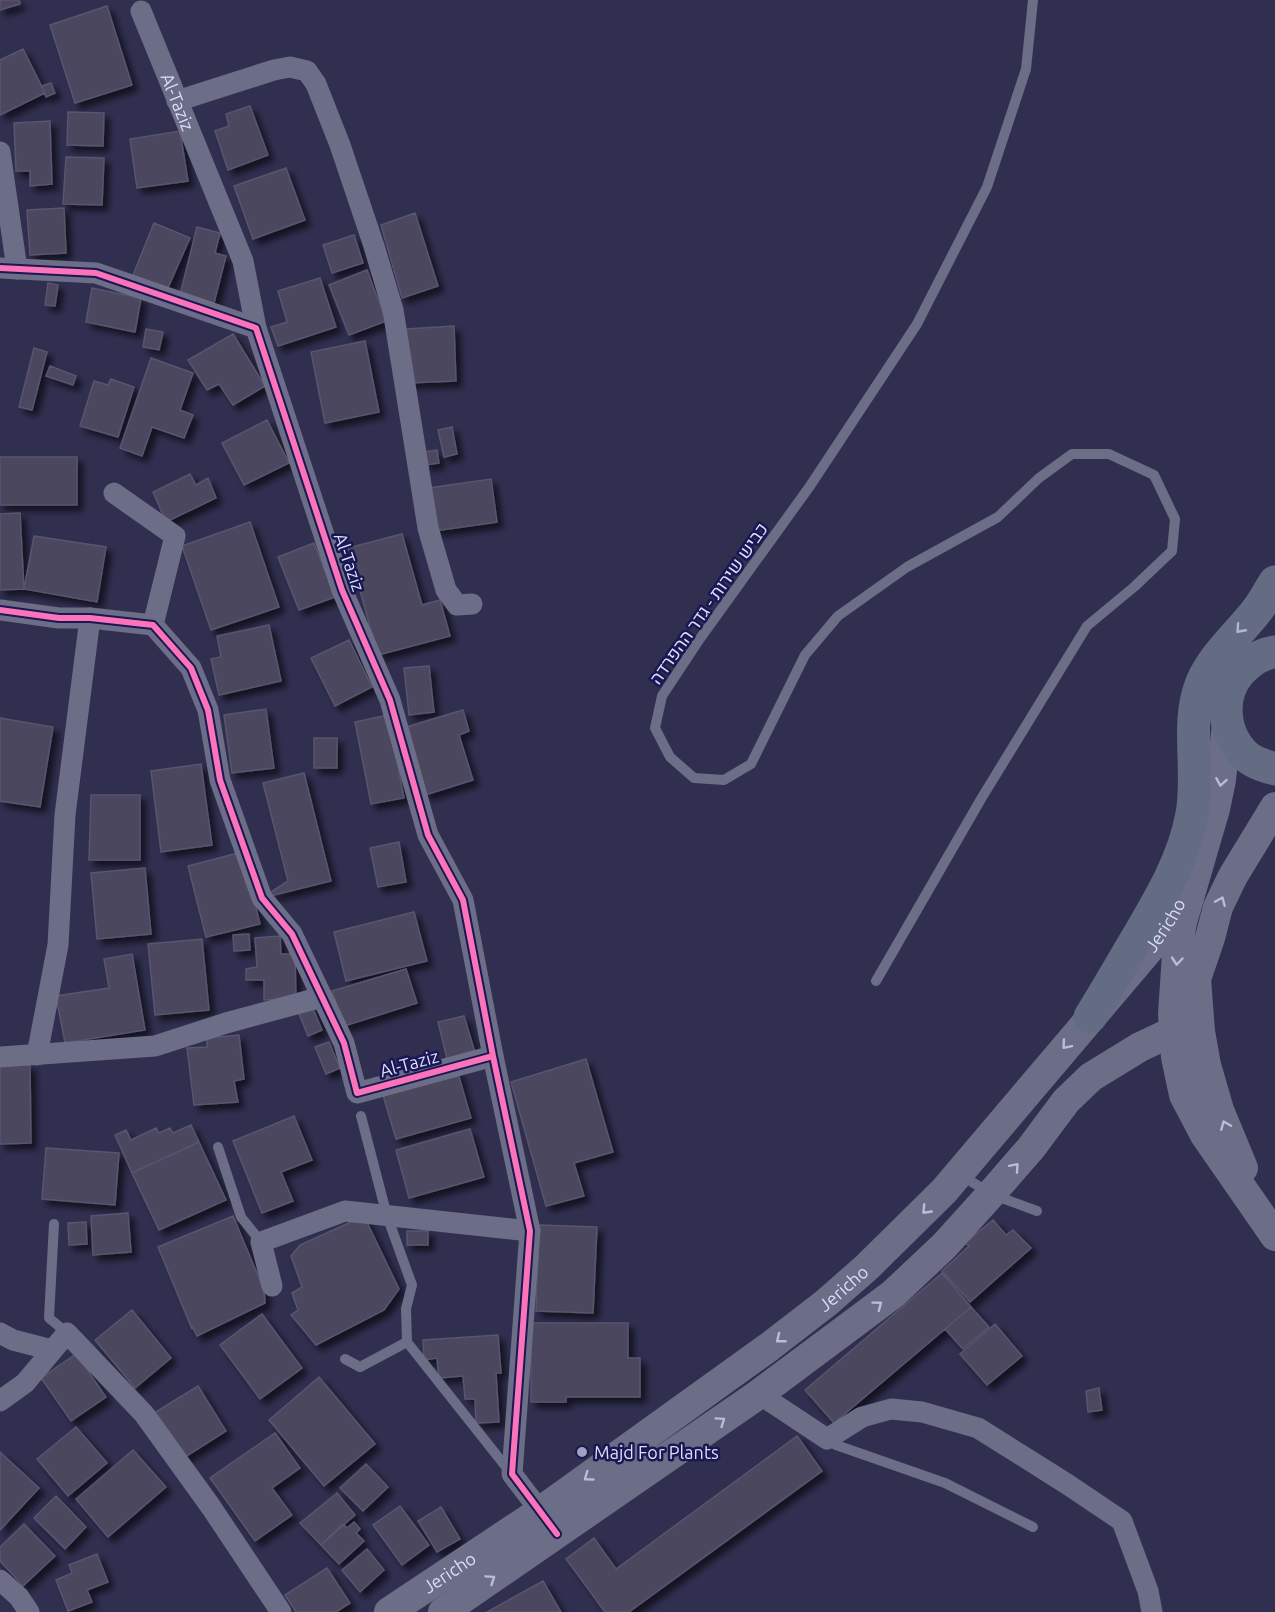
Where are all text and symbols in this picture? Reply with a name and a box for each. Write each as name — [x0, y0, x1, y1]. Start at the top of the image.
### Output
street label: Al-Taziz — [157, 70, 199, 133]
street label: כביש שירות - גדר ההפרדה — [645, 519, 771, 687]
street label: Al-Taziz — [331, 530, 369, 594]
one-way arrow — [1236, 622, 1247, 633]
one-way arrow — [1215, 776, 1228, 786]
street label: Jericho — [1140, 895, 1189, 955]
one-way arrow — [1214, 897, 1226, 908]
one-way arrow — [1171, 956, 1184, 966]
one-way arrow — [1062, 1038, 1073, 1049]
street label: Al-Taziz — [377, 1046, 441, 1080]
one-way arrow — [1220, 1120, 1232, 1131]
one-way arrow — [1007, 1163, 1018, 1174]
one-way arrow — [922, 1203, 933, 1213]
street label: Jericho — [814, 1261, 872, 1315]
one-way arrow — [871, 1302, 882, 1313]
one-way arrow — [776, 1331, 787, 1342]
one-way arrow — [714, 1417, 725, 1428]
place label: Majd For Plants — [594, 1442, 719, 1462]
marker: Majd For Plants — [575, 1445, 589, 1459]
one-way arrow — [583, 1470, 594, 1481]
street label: Jericho — [419, 1547, 479, 1597]
one-way arrow — [484, 1575, 495, 1586]

